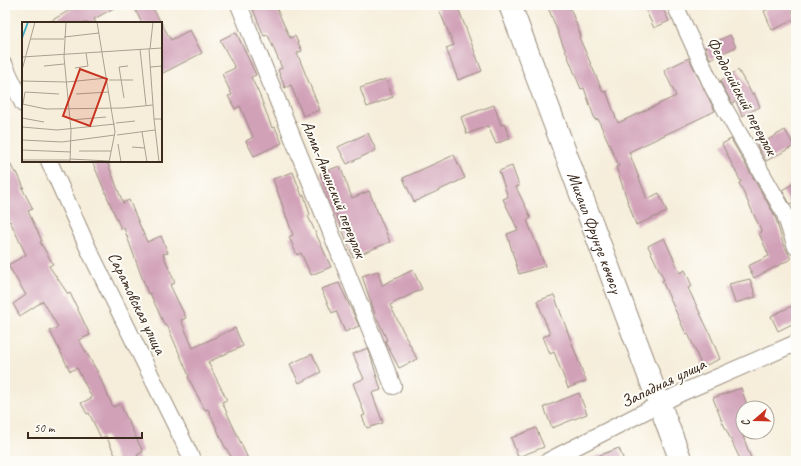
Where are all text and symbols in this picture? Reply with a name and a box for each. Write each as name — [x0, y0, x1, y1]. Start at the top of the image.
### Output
inset map — [22, 22, 162, 162]
street label: Феодосийский переулок — [702, 33, 783, 160]
street label: Алма-Атинский переулок — [297, 117, 372, 262]
street label: Михаил Фрунзе көчөсү — [563, 169, 628, 298]
street label: Саратовская улица — [103, 249, 171, 359]
street label: Западная улица — [617, 353, 710, 413]
north arrow — [735, 400, 775, 440]
scale bar — [28, 414, 142, 440]
text: С — [738, 417, 753, 428]
text: 50 m — [34, 420, 56, 436]

